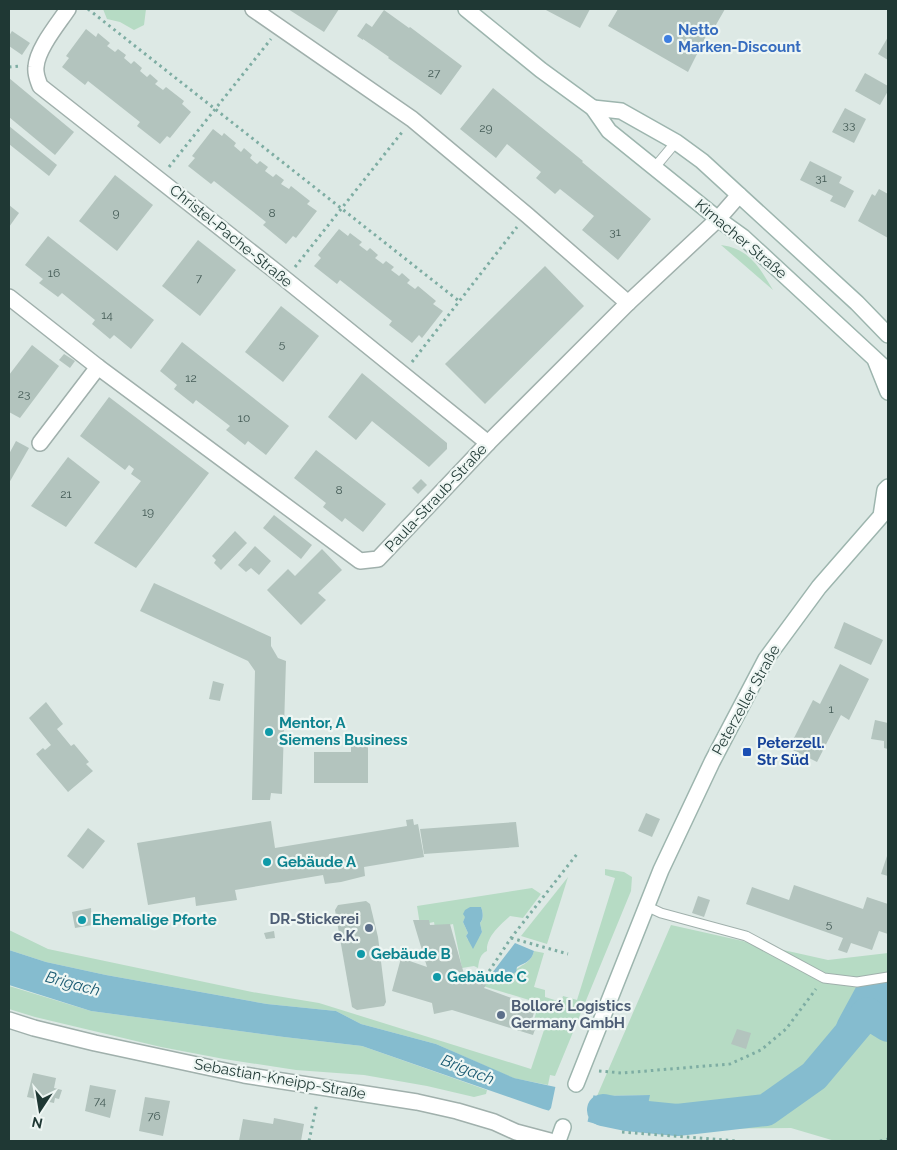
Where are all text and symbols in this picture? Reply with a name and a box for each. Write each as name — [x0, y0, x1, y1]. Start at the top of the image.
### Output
place label: Netto Marken-Discount — [678, 21, 801, 56]
marker: Netto Marken-Discount — [662, 33, 674, 45]
house number: 27 — [428, 66, 441, 80]
house number: 33 — [843, 118, 855, 132]
house number: 29 — [479, 121, 493, 135]
house number: 31 — [815, 171, 827, 185]
street label: Christel-Pache-Straße — [166, 181, 296, 291]
street label: Kirnacher Straße — [692, 195, 791, 283]
house number: 9 — [112, 206, 120, 220]
house number: 8 — [268, 206, 276, 220]
house number: 31 — [609, 225, 621, 239]
house number: 16 — [48, 266, 60, 280]
house number: 7 — [196, 271, 203, 285]
house number: 14 — [101, 308, 113, 322]
house number: 5 — [279, 337, 286, 351]
house number: 12 — [185, 371, 197, 385]
house number: 23 — [18, 387, 30, 401]
house number: 10 — [238, 411, 250, 425]
street label: Paula-Straub-Straße — [381, 440, 491, 556]
house number: 8 — [335, 483, 343, 497]
house number: 21 — [60, 487, 72, 501]
house number: 19 — [142, 505, 154, 519]
street label: Peterzeller Straße — [708, 642, 784, 758]
house number: 1 — [828, 702, 834, 716]
place label: Mentor, A Siemens Business — [279, 714, 408, 749]
marker: Mentor, A Siemens Business — [263, 726, 275, 738]
place label: Peterzell. Str Süd — [757, 734, 825, 769]
marker: Peterzell. Str Süd — [741, 746, 753, 758]
place label: Gebäude A — [277, 853, 357, 871]
marker: Gebäude A — [261, 856, 273, 868]
place label: DR-Stickerei e.K. — [269, 910, 359, 945]
place label: Ehemalige Pforte — [92, 911, 217, 929]
marker: Ehemalige Pforte — [76, 914, 88, 926]
house number: 5 — [826, 917, 833, 931]
marker: DR-Stickerei e.K. — [363, 922, 375, 934]
place label: Gebäude B — [371, 945, 451, 963]
marker: Gebäude B — [355, 948, 367, 960]
water label: Brigach — [44, 967, 102, 1000]
place label: Gebäude C — [447, 968, 527, 986]
marker: Gebäude C — [431, 971, 443, 983]
place label: Bolloré Logistics Germany GmbH — [511, 997, 631, 1032]
marker: Bolloré Logistics Germany GmbH — [495, 1009, 507, 1021]
water label: Brigach — [438, 1050, 497, 1089]
street label: Sebastian-Kneipp-Straße — [193, 1055, 367, 1103]
north arrow — [15, 1085, 65, 1135]
house number: 74 — [94, 1094, 107, 1108]
house number: 76 — [147, 1109, 161, 1123]
text: N — [30, 1114, 44, 1132]

